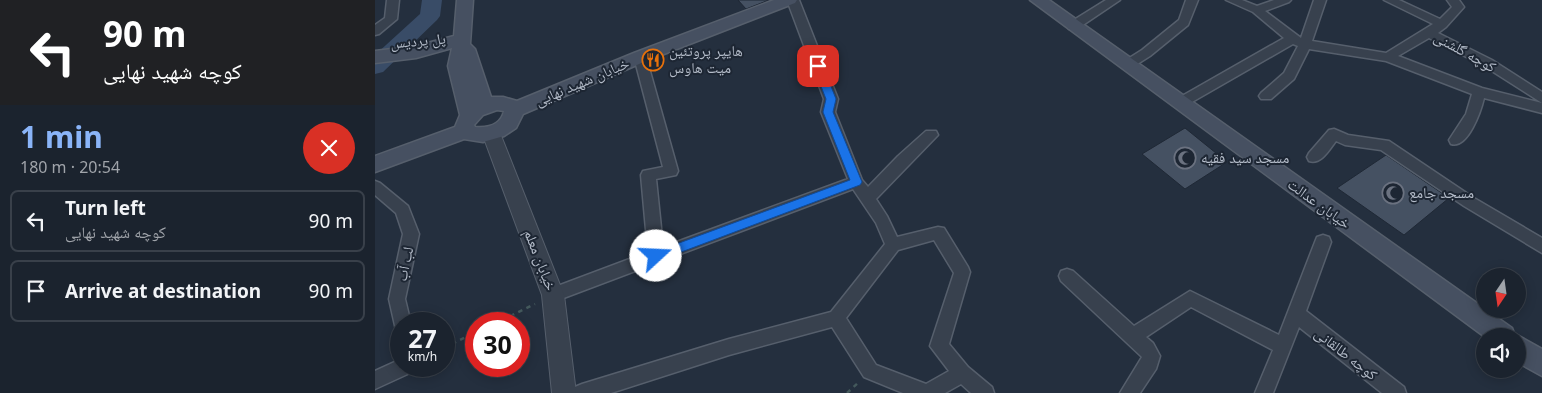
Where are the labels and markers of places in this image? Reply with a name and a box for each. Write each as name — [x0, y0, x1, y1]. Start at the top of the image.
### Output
place label: هایپر پروتئین میت هاوس — [669, 40, 743, 78]
pin — [797, 45, 839, 87]
restaurant icon: هایپر پروتئین میت هاوس — [641, 48, 665, 72]
mosque icon: مسجد سید فقیه — [1173, 146, 1197, 170]
place label: مسجد سید فقیه — [1201, 147, 1290, 167]
mosque icon: مسجد جامع — [1381, 181, 1405, 205]
place label: مسجد جامع — [1409, 182, 1474, 203]

